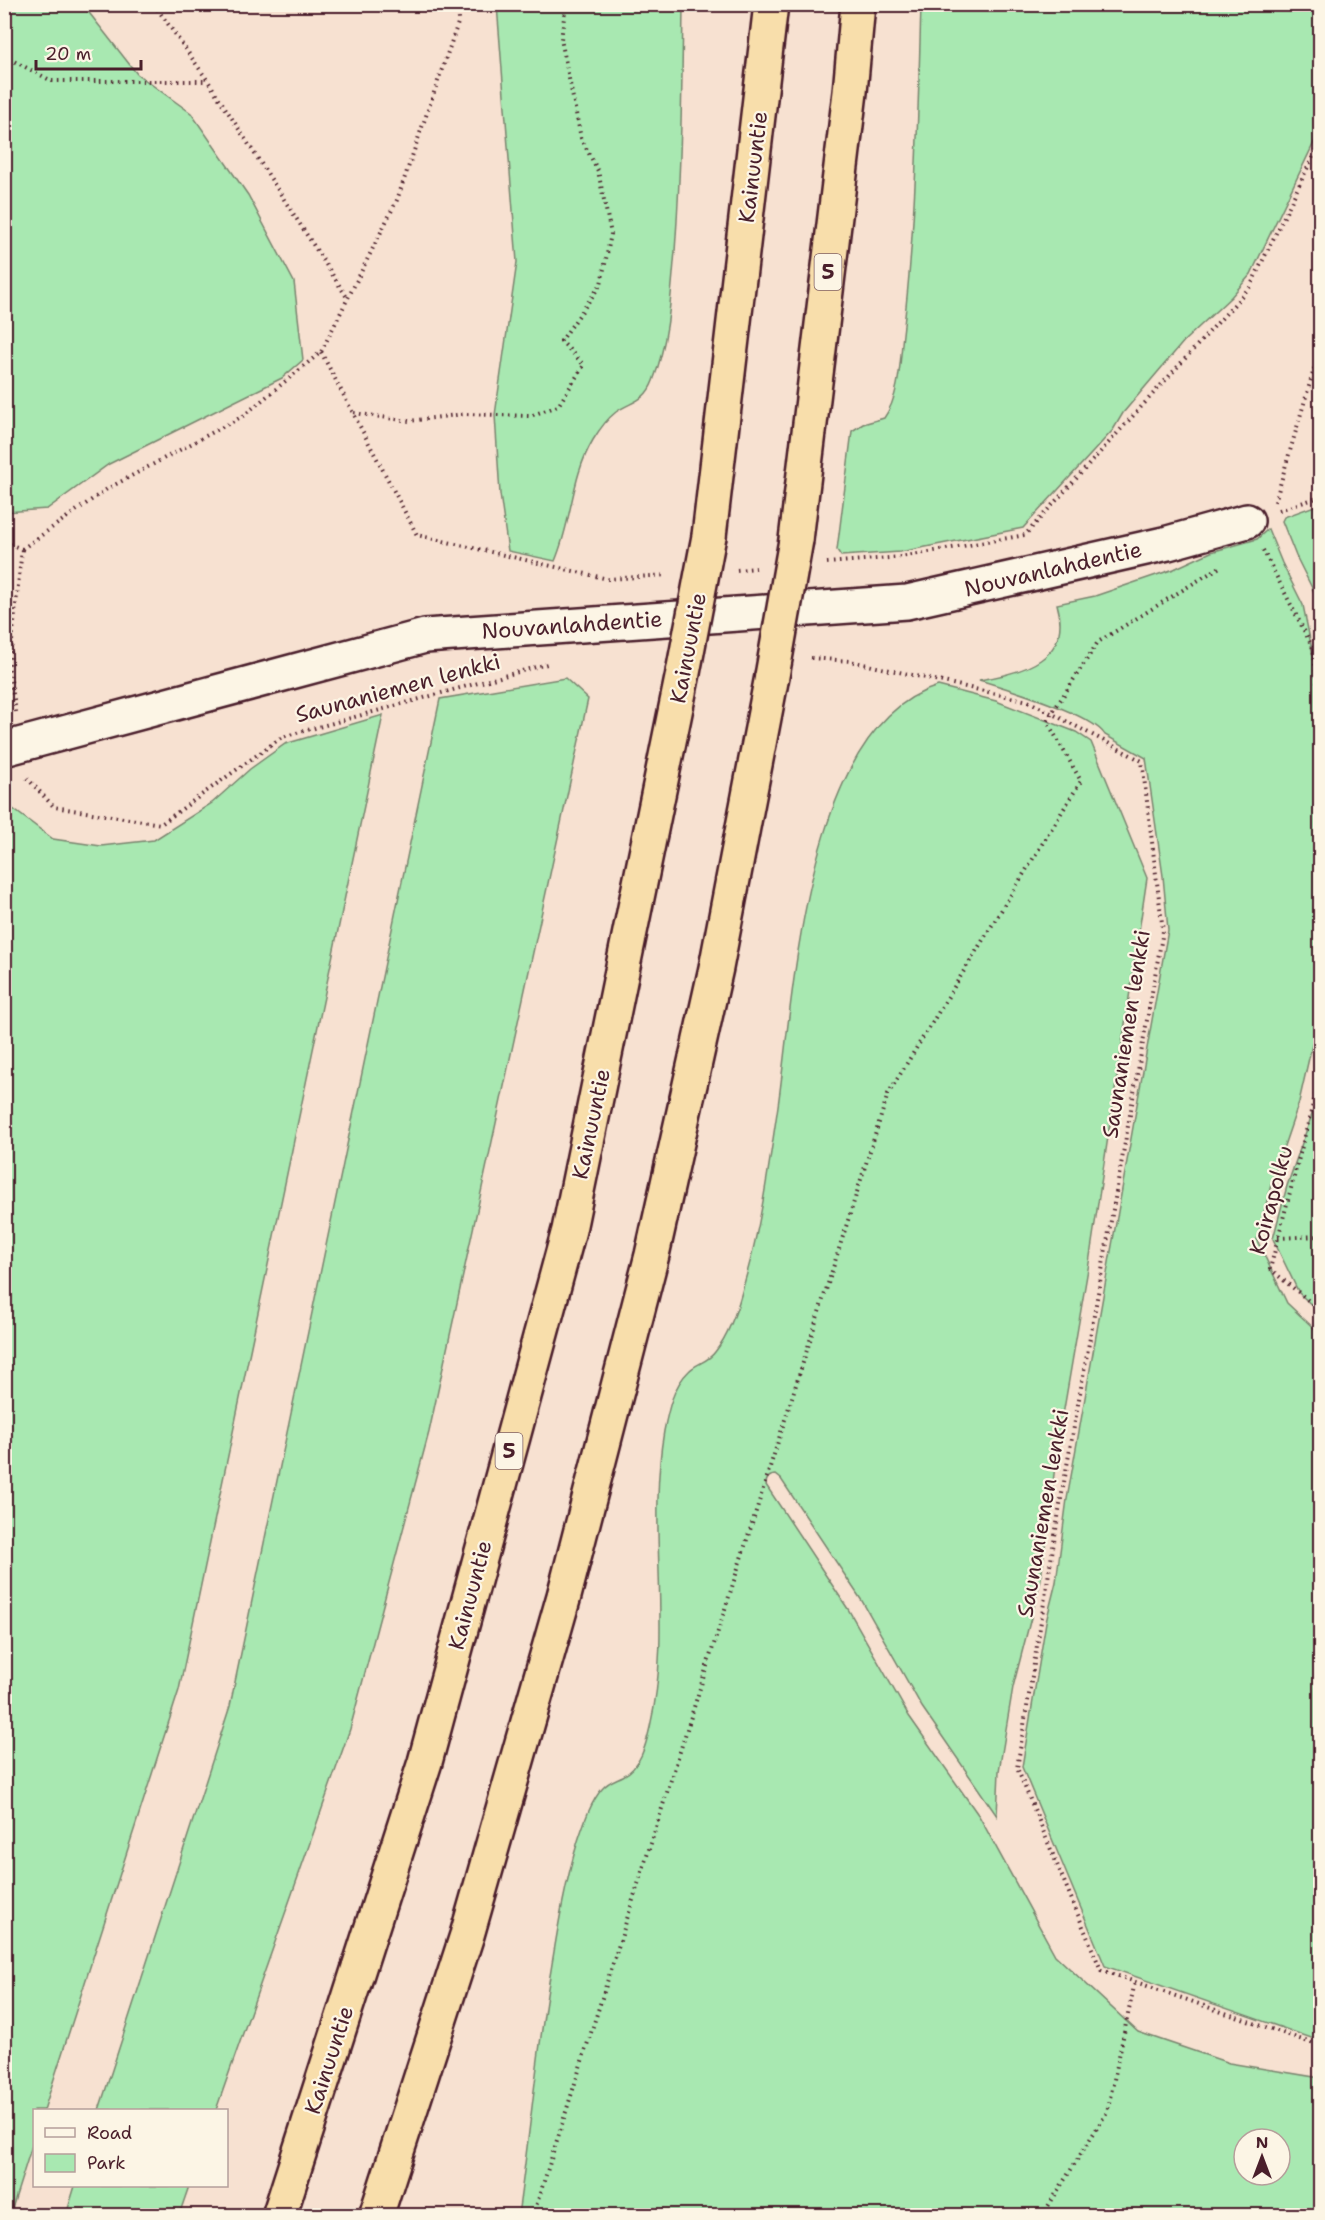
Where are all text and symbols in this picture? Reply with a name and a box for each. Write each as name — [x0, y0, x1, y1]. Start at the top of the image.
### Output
scale bar — [36, 33, 141, 71]
text: 20 m — [45, 42, 91, 66]
street label: Kainuuntie — [732, 109, 774, 225]
road number: 5 — [814, 254, 842, 290]
street label: Nouvanlahdentie — [961, 534, 1145, 604]
street label: Kainuuntie — [663, 590, 713, 706]
street label: Nouvanlahdentie — [481, 604, 663, 646]
street label: Saunaniemen lenkki — [292, 647, 504, 729]
street label: Saunaniemen lenkki — [1095, 928, 1157, 1140]
street label: Kainuuntie — [565, 1066, 617, 1182]
street label: Koirapolku — [1243, 1142, 1299, 1258]
street label: Saunaniemen lenkki — [1010, 1407, 1076, 1619]
road number: 5 — [496, 1433, 522, 1469]
street label: Kainuuntie — [441, 1537, 499, 1653]
street label: Kainuuntie — [298, 2002, 360, 2118]
legend — [33, 2109, 228, 2187]
text: Road — [87, 2121, 132, 2145]
north arrow — [1232, 2127, 1292, 2187]
text: N — [1256, 2132, 1268, 2153]
text: Park — [87, 2151, 126, 2175]

